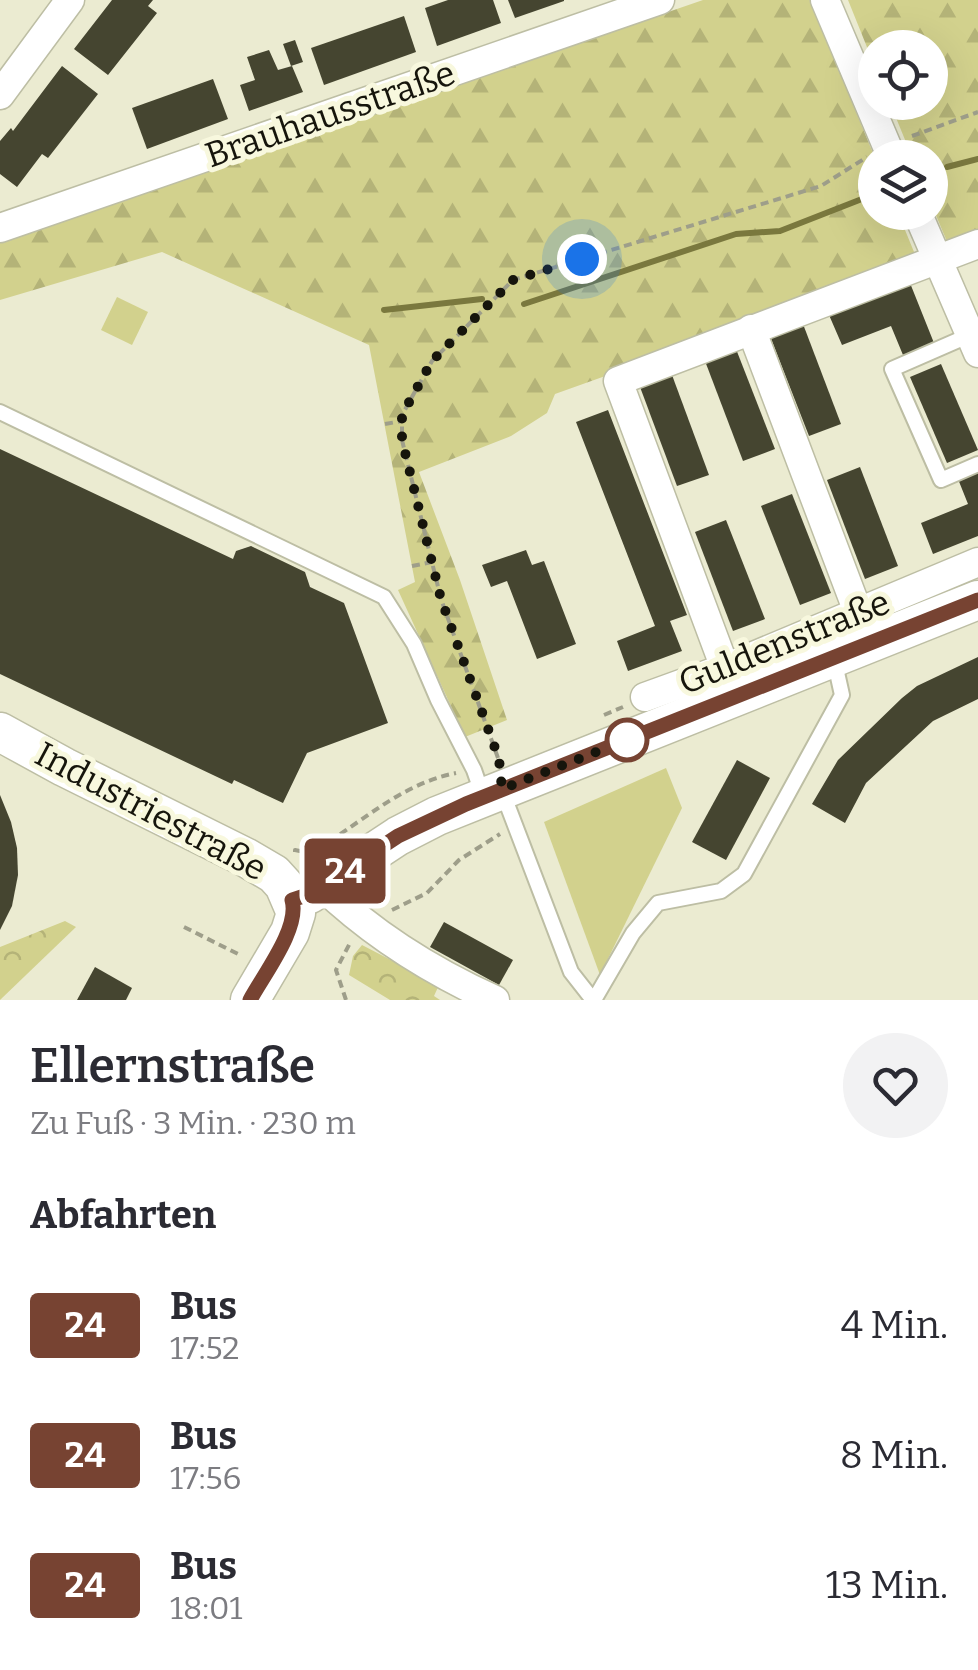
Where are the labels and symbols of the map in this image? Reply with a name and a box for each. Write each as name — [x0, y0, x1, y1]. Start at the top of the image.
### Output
street label: Brauhausstraße — [200, 52, 460, 176]
your location — [557, 234, 607, 284]
street label: Guldenstraße — [672, 581, 896, 703]
unlabelled marker — [606, 719, 648, 761]
street label: Industriestraße — [28, 733, 274, 889]
line badge: 24 — [300, 838, 390, 904]

